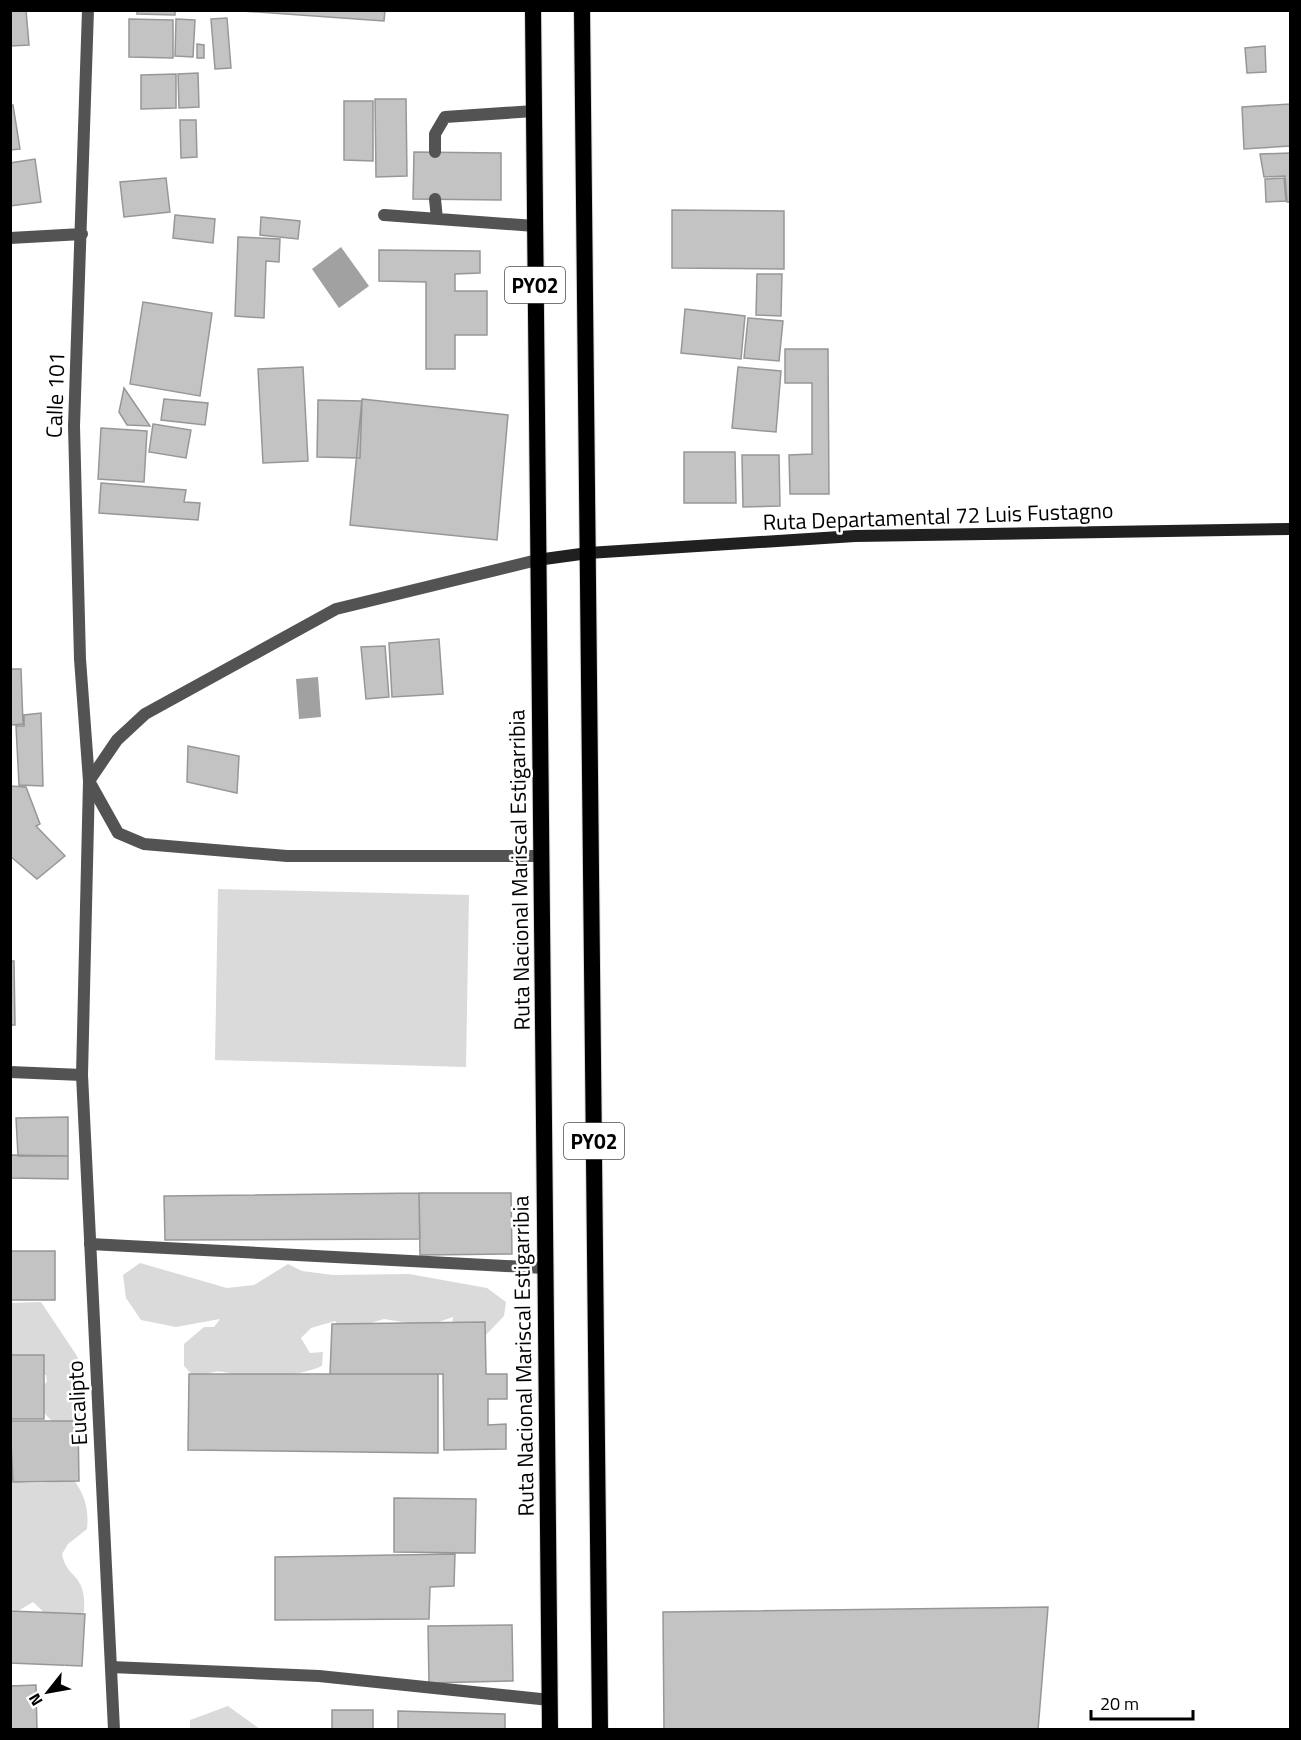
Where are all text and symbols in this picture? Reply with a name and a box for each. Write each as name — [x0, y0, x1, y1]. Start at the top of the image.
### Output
road number: PY02 — [505, 267, 565, 303]
street label: Calle 101 — [37, 351, 73, 439]
street label: Ruta Departamental 72 Luis Fustagno — [762, 493, 1114, 539]
street label: Ruta Nacional Mariscal Estigarribia — [499, 709, 539, 1031]
road number: PY02 — [564, 1123, 624, 1159]
street label: Ruta Nacional Mariscal Estigarribia — [503, 1195, 543, 1517]
street label: Eucalipto — [58, 1360, 96, 1446]
north arrow — [18, 1662, 78, 1722]
scale bar — [1091, 1683, 1193, 1721]
text: N — [22, 1689, 48, 1711]
text: 20 m — [1100, 1690, 1139, 1717]

